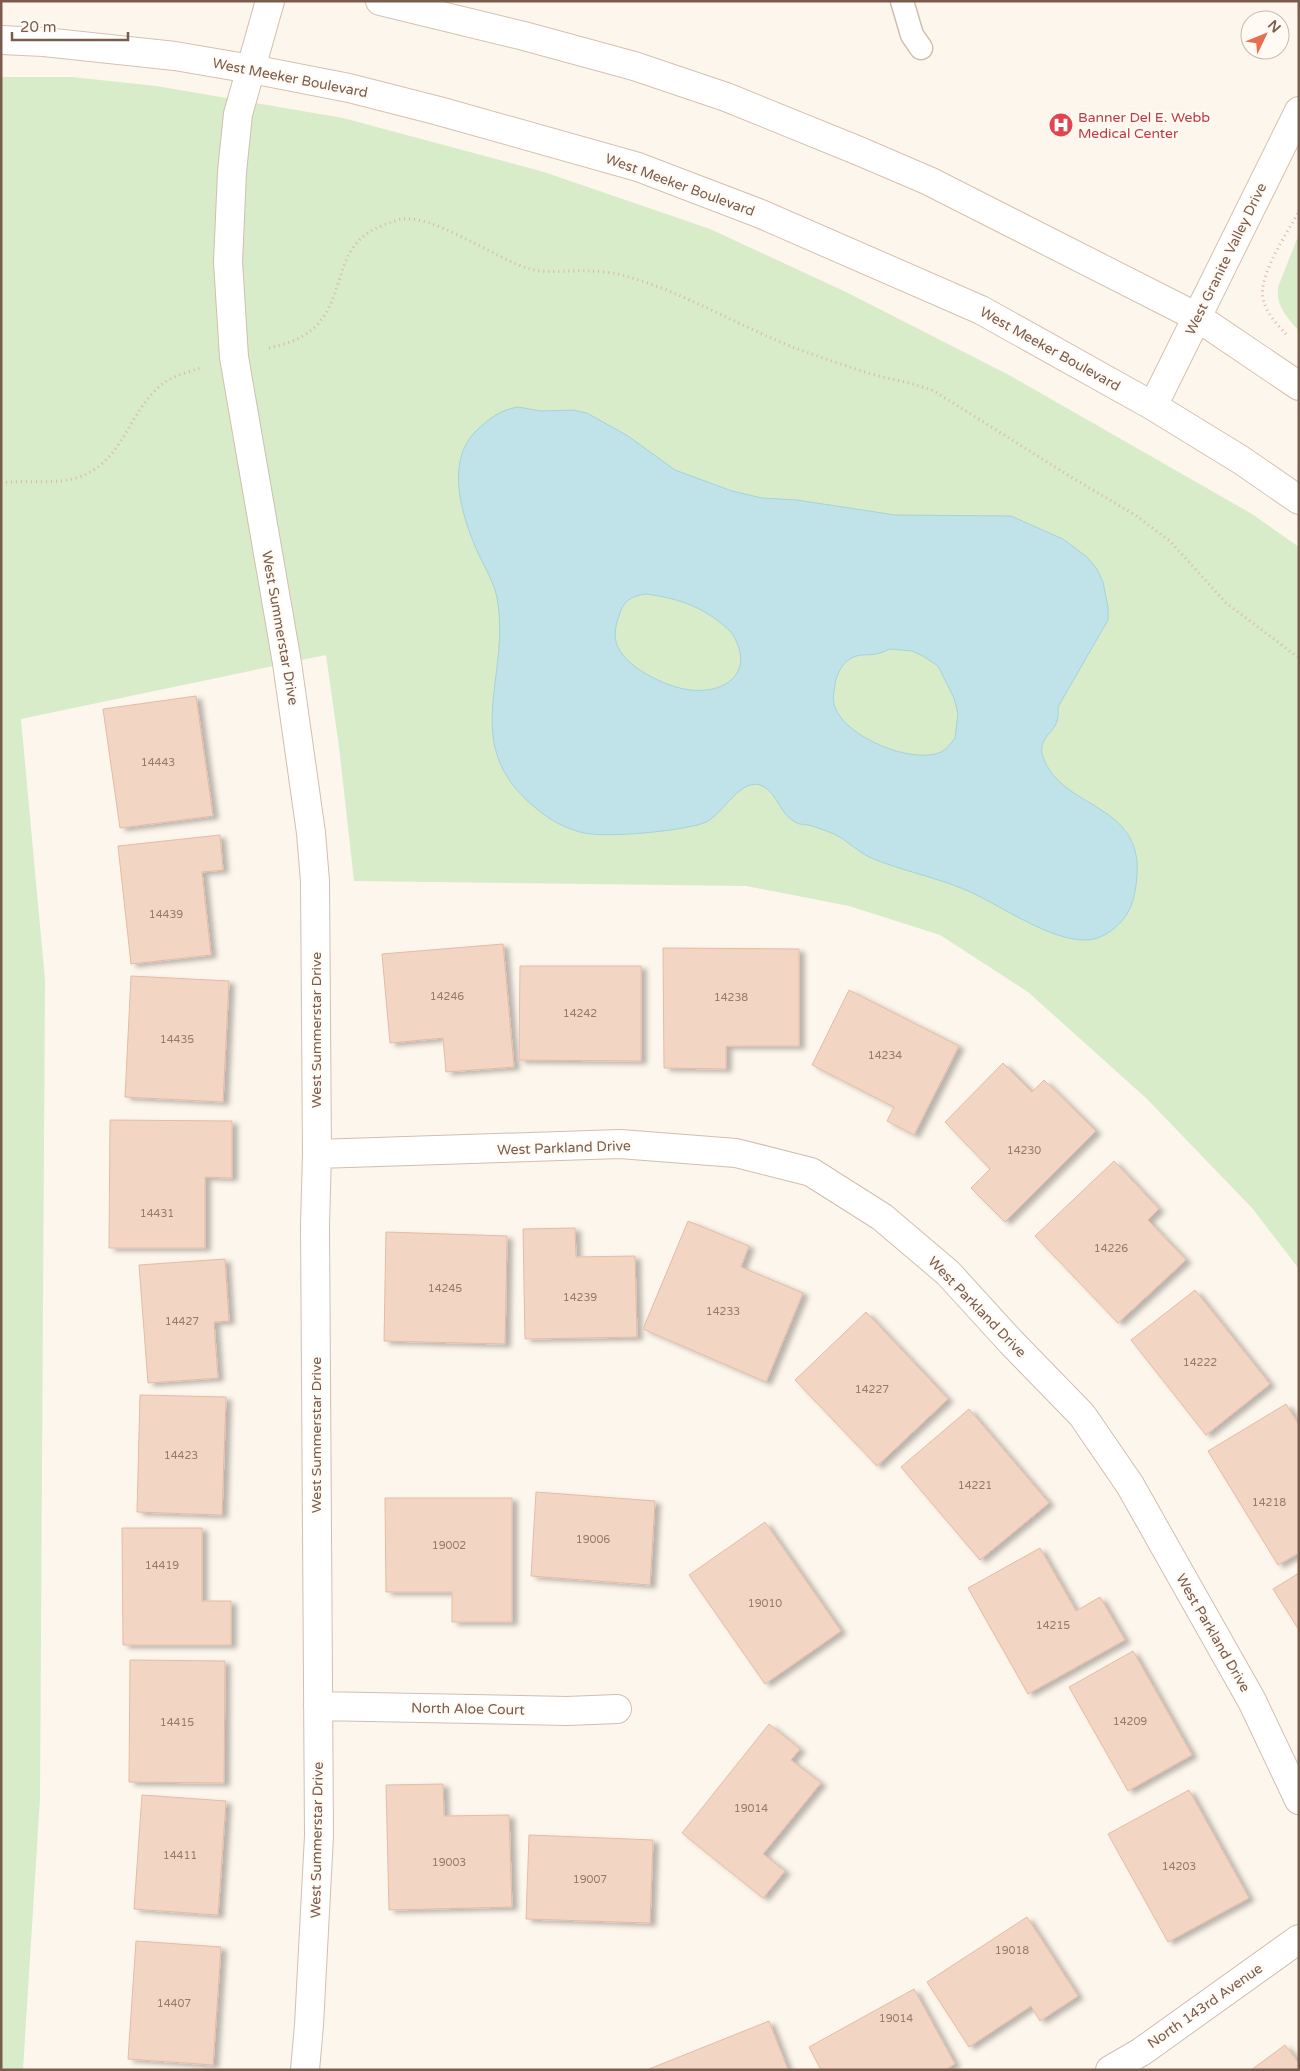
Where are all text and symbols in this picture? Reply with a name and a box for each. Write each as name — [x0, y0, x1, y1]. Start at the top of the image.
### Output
scale bar — [12, 10, 129, 42]
north arrow — [1240, 10, 1290, 60]
text: N — [1264, 17, 1284, 36]
text: 20 m — [20, 18, 57, 36]
street label: West Meeker Boulevard — [211, 55, 369, 101]
place label: Banner Del E. Webb Medical Center — [1078, 109, 1210, 142]
hospital icon: Banner Del E. Webb Medical Center — [1048, 112, 1074, 138]
street label: West Meeker Boulevard — [603, 150, 757, 220]
street label: West Granite Valley Drive — [1182, 180, 1270, 338]
street label: West Meeker Boulevard — [977, 303, 1123, 395]
street label: West Summerstar Drive — [258, 549, 302, 707]
house number: 14443 — [141, 756, 175, 769]
house number: 14439 — [149, 908, 183, 921]
street label: West Summerstar Drive — [308, 952, 325, 1108]
house number: 14246 — [430, 990, 464, 1003]
house number: 14238 — [714, 991, 748, 1004]
house number: 14242 — [563, 1007, 597, 1020]
house number: 14435 — [160, 1033, 194, 1046]
house number: 14234 — [868, 1049, 902, 1062]
street label: West Parkland Drive — [497, 1137, 631, 1159]
house number: 14230 — [1007, 1144, 1041, 1157]
house number: 14431 — [140, 1207, 174, 1220]
house number: 14226 — [1094, 1242, 1128, 1255]
street label: West Parkland Drive — [924, 1253, 1030, 1361]
house number: 14245 — [428, 1282, 462, 1295]
house number: 14239 — [563, 1291, 597, 1304]
house number: 14233 — [706, 1305, 740, 1318]
house number: 14427 — [165, 1315, 199, 1328]
house number: 14222 — [1183, 1356, 1217, 1369]
street label: West Summerstar Drive — [308, 1357, 325, 1513]
house number: 14227 — [855, 1383, 889, 1396]
house number: 14423 — [164, 1449, 198, 1462]
house number: 14221 — [958, 1479, 992, 1492]
house number: 14218 — [1252, 1496, 1286, 1509]
house number: 19006 — [576, 1533, 610, 1546]
house number: 19002 — [432, 1539, 466, 1552]
house number: 14419 — [145, 1559, 179, 1572]
street label: West Parkland Drive — [1172, 1571, 1254, 1695]
house number: 19010 — [748, 1597, 782, 1610]
house number: 14215 — [1036, 1619, 1070, 1632]
street label: North Aloe Court — [411, 1700, 526, 1719]
house number: 14209 — [1113, 1715, 1147, 1728]
house number: 14415 — [160, 1716, 194, 1729]
street label: West Summerstar Drive — [307, 1762, 327, 1918]
house number: 19014 — [734, 1802, 768, 1815]
house number: 14411 — [163, 1849, 197, 1862]
house number: 19003 — [432, 1856, 466, 1869]
house number: 14203 — [1162, 1860, 1196, 1873]
house number: 19007 — [573, 1873, 607, 1886]
house number: 19018 — [995, 1944, 1029, 1957]
street label: North 143rd Avenue — [1144, 1960, 1266, 2052]
house number: 14407 — [157, 1997, 191, 2010]
house number: 19014 — [879, 2012, 913, 2025]

